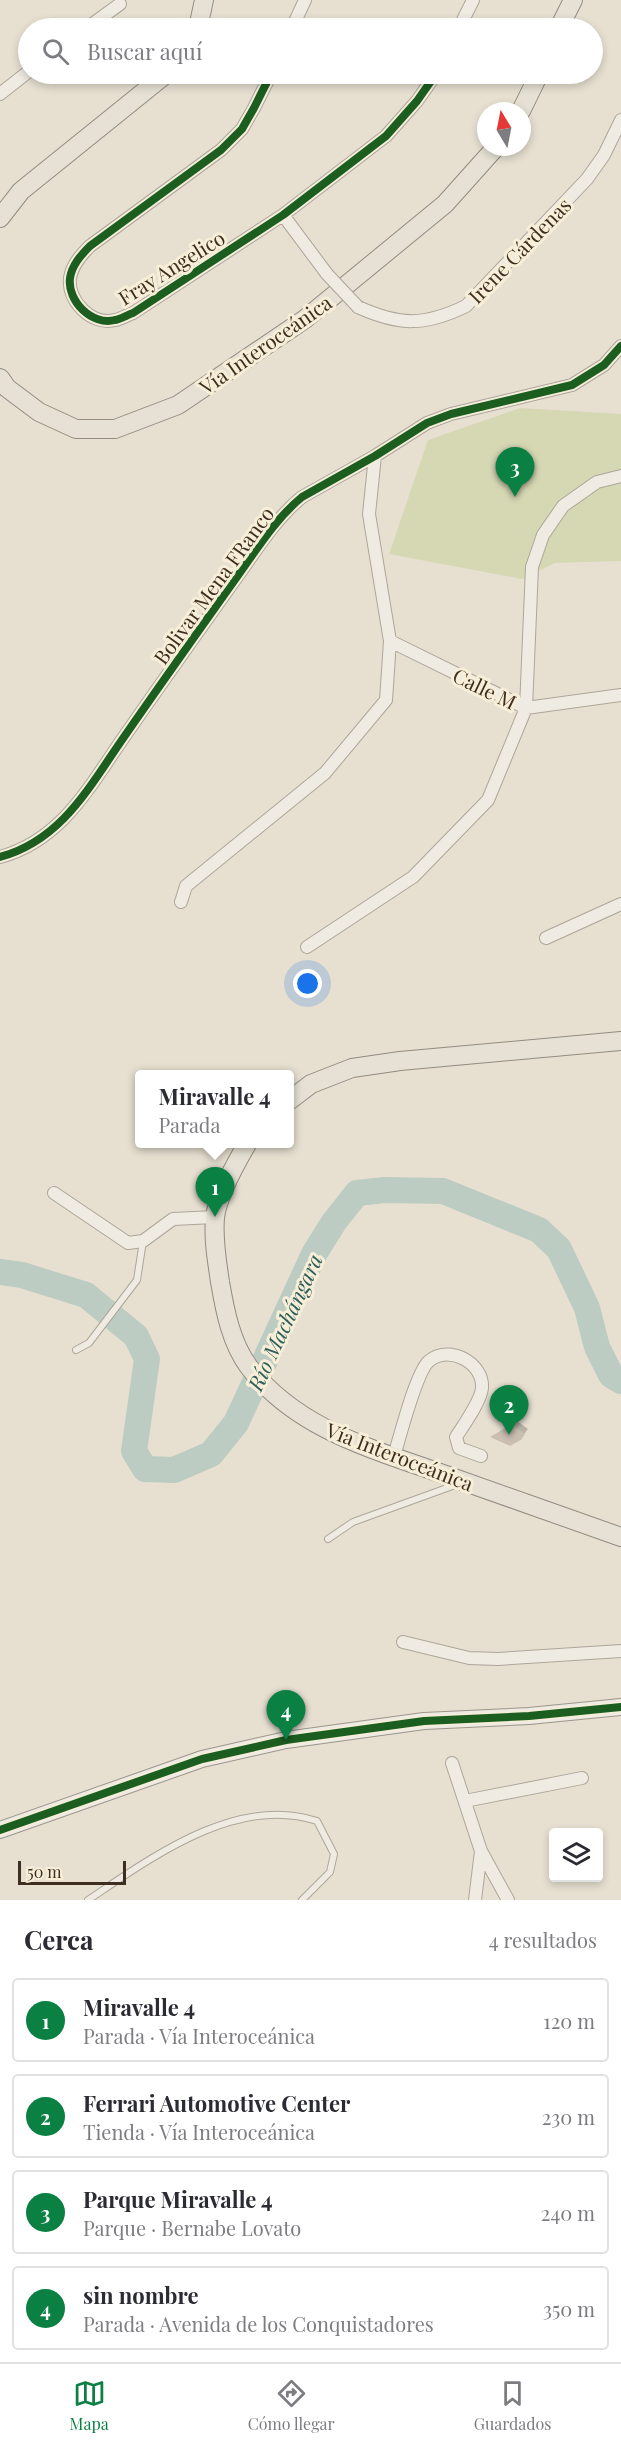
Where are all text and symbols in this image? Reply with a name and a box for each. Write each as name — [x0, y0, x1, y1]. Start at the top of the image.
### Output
search box — [18, 18, 603, 84]
icon: search — [39, 35, 72, 68]
text: Buscar aquí — [87, 36, 202, 66]
north arrow — [477, 102, 531, 156]
street label: Irene Cárdenas — [462, 191, 576, 309]
street label: Fray Angelico — [113, 223, 230, 311]
street label: Vía Interoceánica — [193, 288, 337, 400]
pin: 3 — [496, 448, 534, 497]
street label: Bolivar Mena FRanco — [147, 501, 279, 669]
street label: Calle M — [449, 661, 521, 715]
your location — [293, 969, 322, 998]
popup — [135, 1070, 294, 1148]
text: Miravalle 4 — [158, 1081, 271, 1111]
text: Parada — [158, 1111, 220, 1138]
pin: 1 — [196, 1168, 234, 1217]
water label: Río Machángara — [240, 1249, 328, 1396]
pin: 2 — [490, 1386, 528, 1435]
street label: Vía Interoceánica — [322, 1415, 478, 1497]
pin: 4 — [266, 1690, 306, 1740]
map controls — [549, 1828, 603, 1882]
button: layers — [549, 1828, 603, 1882]
scale bar — [18, 1858, 126, 1886]
text: 50 m — [27, 1861, 61, 1882]
text: Cerca — [24, 1922, 93, 1957]
text: 4 resultados — [489, 1926, 597, 1953]
text: Miravalle 4 — [83, 1992, 195, 2022]
text: 1 — [42, 2007, 49, 2034]
text: 120 m — [543, 2007, 595, 2034]
text: Parada · Vía Interoceánica — [83, 2022, 315, 2049]
text: Ferrari Automotive Center — [83, 2088, 350, 2118]
text: 2 — [40, 2103, 51, 2130]
text: 230 m — [542, 2103, 595, 2130]
text: Tienda · Vía Interoceánica — [83, 2118, 315, 2145]
text: Parque Miravalle 4 — [83, 2184, 273, 2214]
text: 3 — [41, 2199, 50, 2226]
text: 240 m — [541, 2199, 595, 2226]
text: Parque · Bernabe Lovato — [83, 2214, 301, 2241]
text: sin nombre — [83, 2280, 199, 2310]
text: 4 — [40, 2295, 51, 2322]
text: 350 m — [543, 2295, 595, 2322]
text: Parada · Avenida de los Conquistadores — [83, 2310, 434, 2337]
tab: Mapa — [70, 2377, 109, 2434]
tab: Cómo llegar — [248, 2377, 335, 2434]
tab: Guardados — [474, 2377, 551, 2434]

